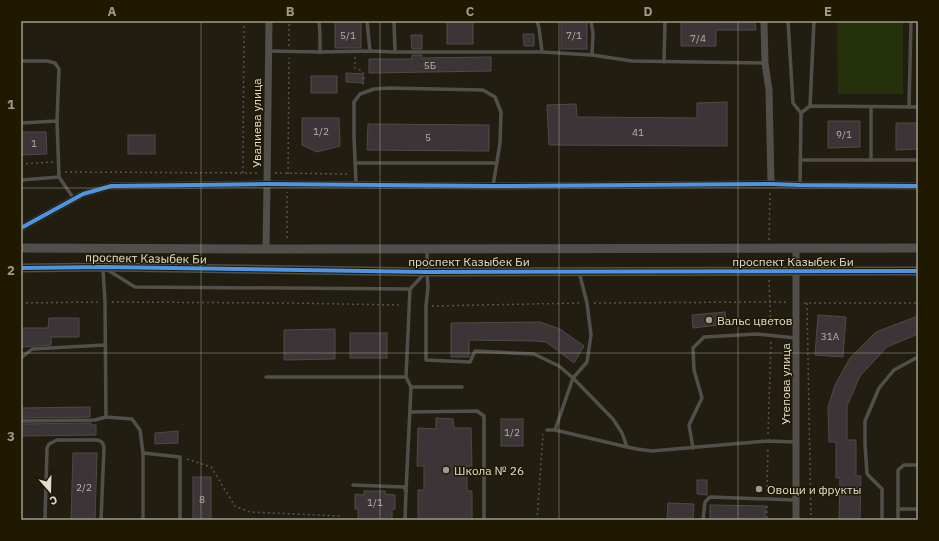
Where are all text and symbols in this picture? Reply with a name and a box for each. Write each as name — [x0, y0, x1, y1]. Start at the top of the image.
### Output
text: A — [108, 3, 117, 20]
text: B — [286, 3, 295, 20]
text: C — [466, 3, 475, 20]
text: D — [643, 3, 653, 20]
text: E — [824, 3, 832, 20]
house number: 5/1 — [340, 29, 356, 42]
house number: 7/1 — [566, 29, 582, 42]
house number: 7/4 — [690, 32, 706, 45]
house number: 5Б — [424, 59, 436, 72]
street label: Увалиева улица — [249, 78, 264, 168]
text: 1 — [7, 96, 15, 113]
house number: 1/2 — [313, 125, 329, 138]
house number: 41 — [632, 126, 644, 139]
house number: 9/1 — [836, 128, 852, 141]
house number: 5 — [425, 131, 431, 144]
house number: 1 — [31, 137, 37, 150]
street label: проспект Казыбек Би — [85, 249, 207, 267]
street label: проспект Казыбек Би — [408, 254, 530, 269]
street label: проспект Казыбек Би — [732, 254, 854, 269]
text: 2 — [7, 262, 15, 279]
place label: Вальс цветов — [717, 313, 793, 328]
marker: Вальс цветов — [704, 315, 714, 325]
house number: 31А — [821, 330, 840, 343]
street label: Утепова улица — [778, 343, 793, 425]
house number: 1/2 — [504, 426, 520, 439]
text: 3 — [7, 428, 15, 445]
place label: Школа № 26 — [454, 463, 524, 478]
marker: Школа № 26 — [441, 465, 451, 475]
north arrow — [30, 471, 70, 511]
house number: 2/2 — [76, 481, 92, 494]
place label: Овощи и фрукты — [767, 482, 861, 497]
marker: Овощи и фрукты — [754, 484, 764, 494]
text: С — [48, 493, 59, 508]
house number: 8 — [199, 493, 205, 506]
house number: 1/1 — [367, 496, 383, 509]

